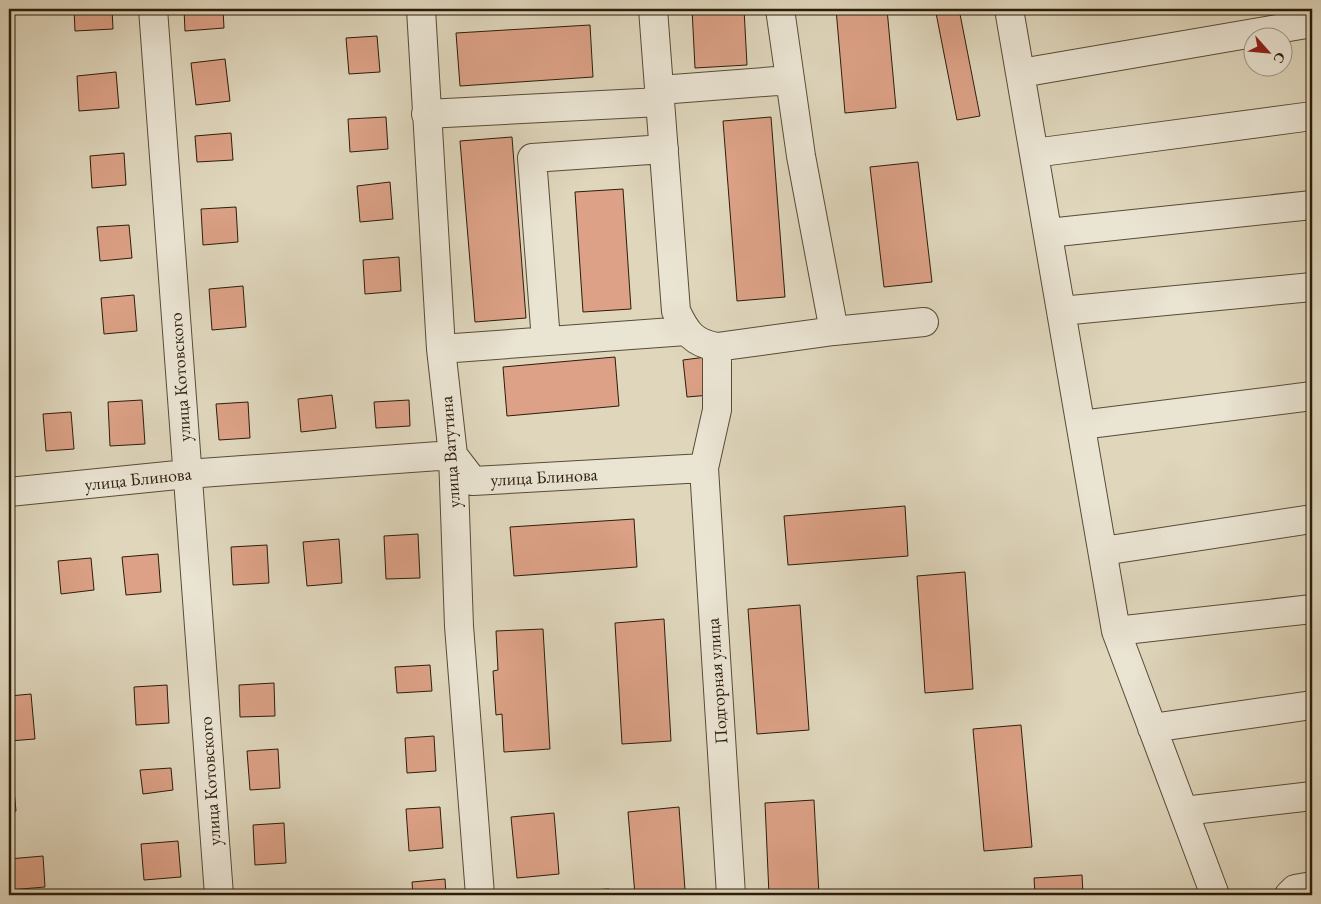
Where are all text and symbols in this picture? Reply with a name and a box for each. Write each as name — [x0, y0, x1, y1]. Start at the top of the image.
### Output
north arrow — [1244, 28, 1294, 78]
text: С — [1269, 49, 1290, 66]
street label: улица Котовского — [164, 312, 195, 442]
street label: улица Ватутина — [434, 395, 465, 509]
street label: улица Блинова — [83, 461, 193, 496]
street label: улица Блинова — [490, 462, 599, 491]
street label: Подгорная улица — [701, 616, 732, 745]
street label: улица Котовского — [194, 716, 225, 846]

